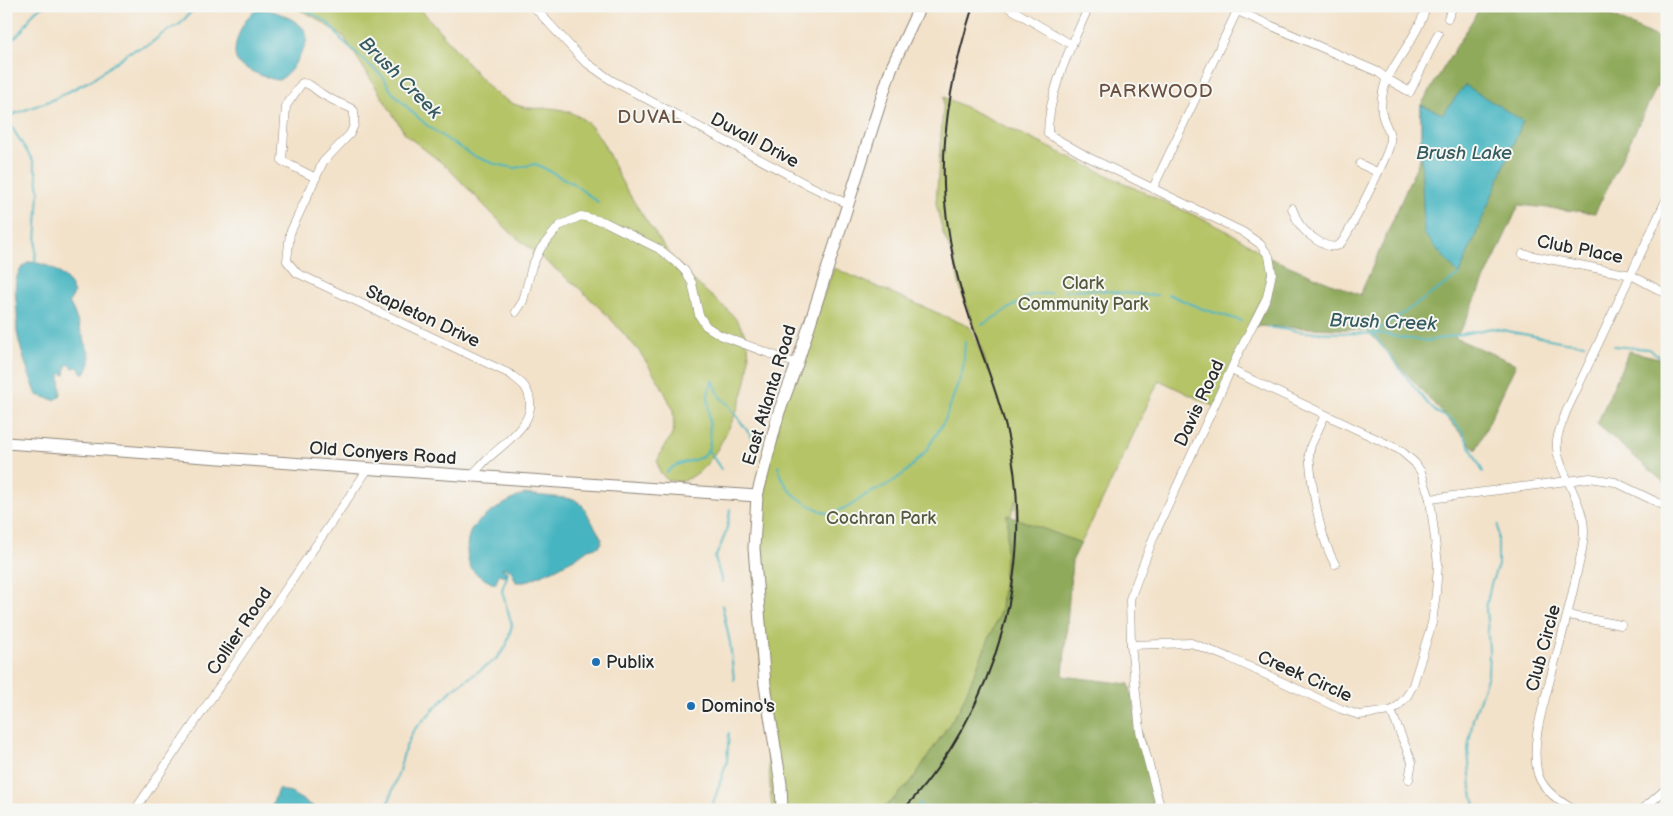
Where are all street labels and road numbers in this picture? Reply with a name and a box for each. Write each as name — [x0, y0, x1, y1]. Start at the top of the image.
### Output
street label: Duvall Drive — [707, 108, 803, 173]
street label: Club Place — [1535, 231, 1625, 268]
street label: Stapleton Drive — [362, 281, 484, 352]
street label: East Atlanta Road — [738, 322, 801, 468]
street label: Davis Road — [1170, 357, 1229, 450]
street label: Old Conyers Road — [309, 438, 457, 469]
street label: Collier Road — [203, 584, 276, 679]
street label: Club Circle — [1522, 602, 1565, 694]
street label: Creek Circle — [1254, 646, 1356, 707]

